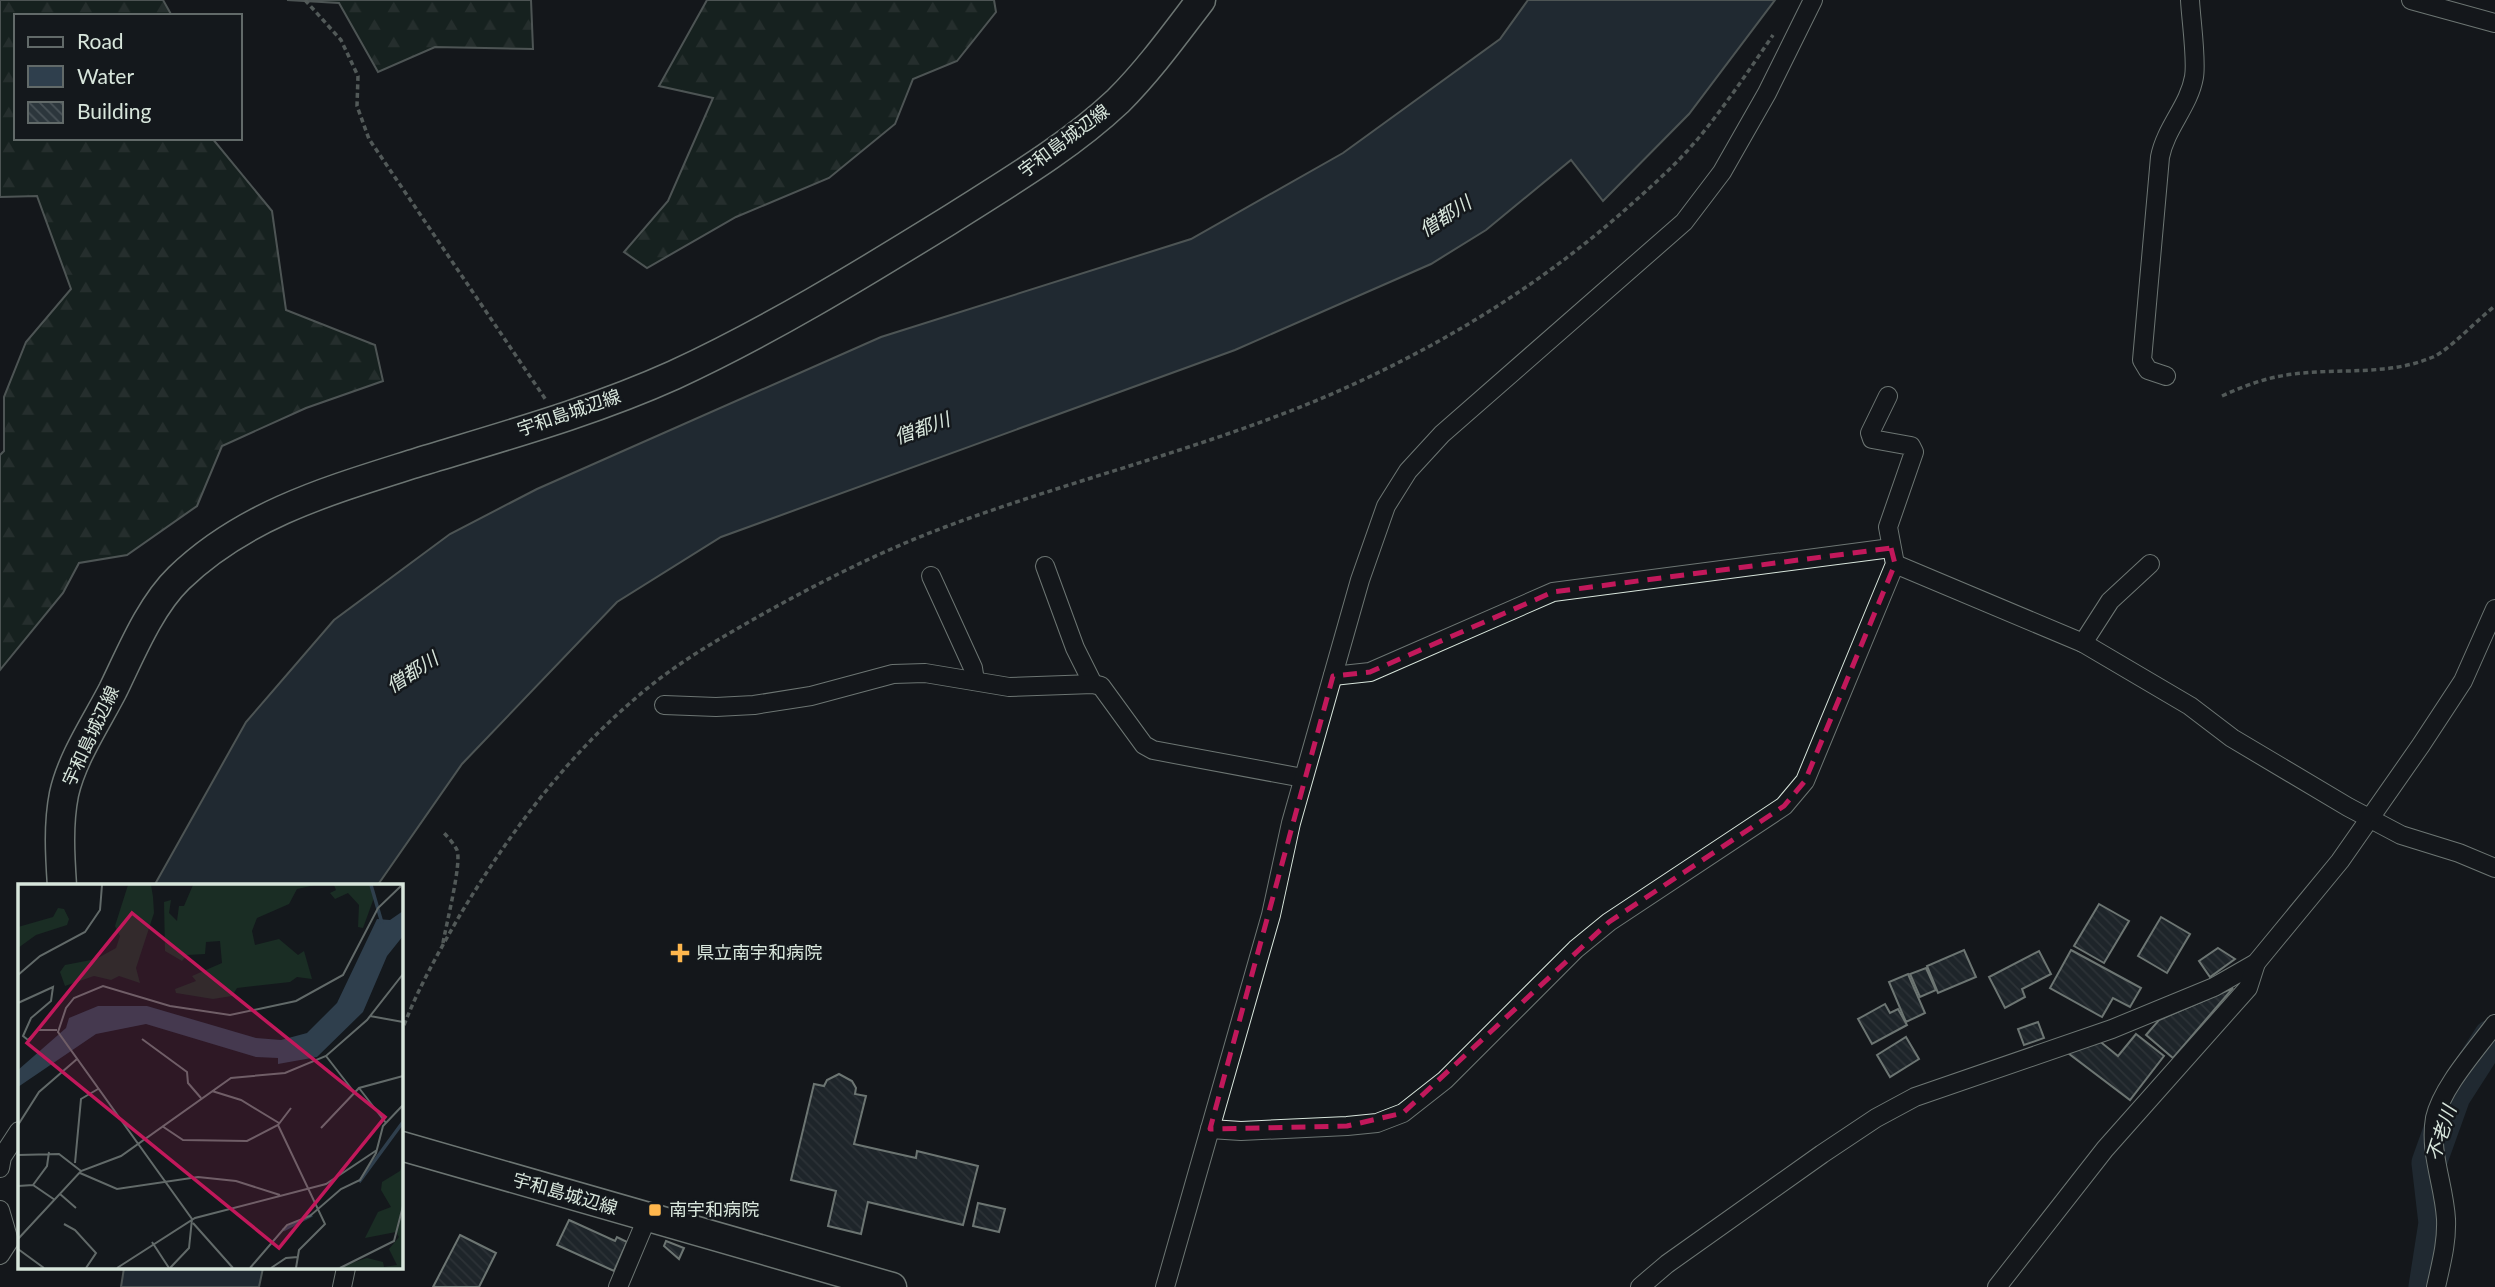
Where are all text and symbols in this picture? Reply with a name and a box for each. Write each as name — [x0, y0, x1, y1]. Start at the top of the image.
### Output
legend — [14, 14, 242, 140]
text: Road — [77, 28, 124, 53]
text: Water — [77, 63, 134, 88]
text: Building — [77, 98, 152, 123]
street label: 宇和島城辺線 — [1014, 99, 1113, 181]
water label: 僧都川 — [1415, 189, 1477, 241]
street label: 宇和島城辺線 — [514, 384, 623, 440]
water label: 僧都川 — [891, 406, 954, 448]
water label: 僧都川 — [382, 645, 444, 697]
street label: 宇和島城辺線 — [57, 682, 123, 789]
inset map — [18, 884, 402, 1270]
place label: 県立南宇和病院 — [696, 941, 822, 963]
marker: 県立南宇和病院 — [670, 943, 690, 963]
water label: 不老川 — [2421, 1100, 2461, 1164]
street label: 宇和島城辺線 — [510, 1168, 620, 1218]
place label: 南宇和病院 — [669, 1198, 759, 1220]
marker: 南宇和病院 — [647, 1202, 663, 1218]

